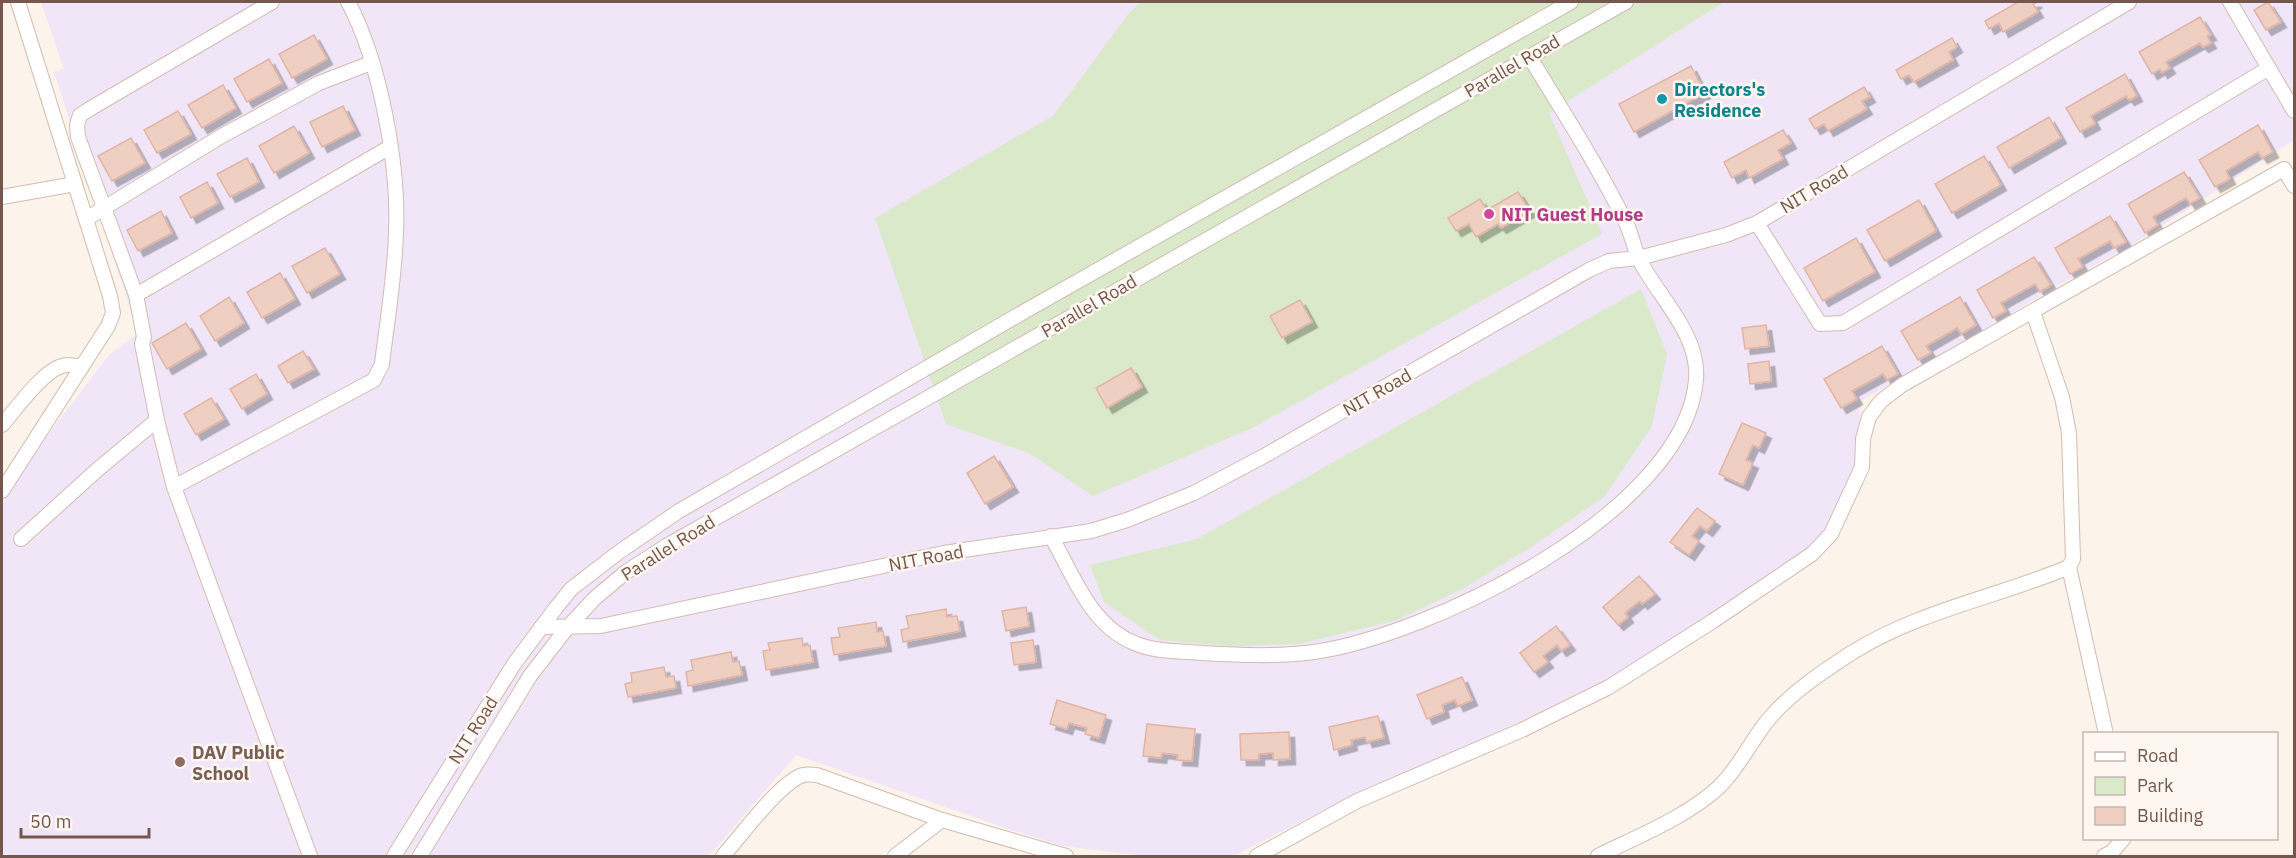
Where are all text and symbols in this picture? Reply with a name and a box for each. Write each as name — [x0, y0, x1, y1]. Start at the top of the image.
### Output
street label: Parallel Road — [1460, 29, 1564, 103]
place label: Directors's Residence — [1674, 78, 1765, 122]
marker: Directors's Residence — [1655, 92, 1669, 106]
street label: NIT Road — [1776, 160, 1852, 218]
place label: NIT Guest House — [1501, 203, 1643, 226]
marker: NIT Guest House — [1482, 207, 1496, 221]
street label: Parallel Road — [1037, 269, 1141, 343]
street label: NIT Road — [1338, 363, 1416, 421]
street label: Parallel Road — [617, 510, 719, 586]
street label: NIT Road — [887, 539, 965, 577]
street label: NIT Road — [443, 692, 503, 768]
legend — [2083, 732, 2278, 840]
place label: DAV Public School — [192, 741, 285, 785]
text: Road — [2137, 744, 2178, 767]
marker: DAV Public School — [173, 755, 187, 769]
text: Park — [2137, 774, 2174, 797]
scale bar — [21, 801, 148, 839]
text: Building — [2137, 804, 2204, 827]
text: 50 m — [30, 810, 72, 833]

